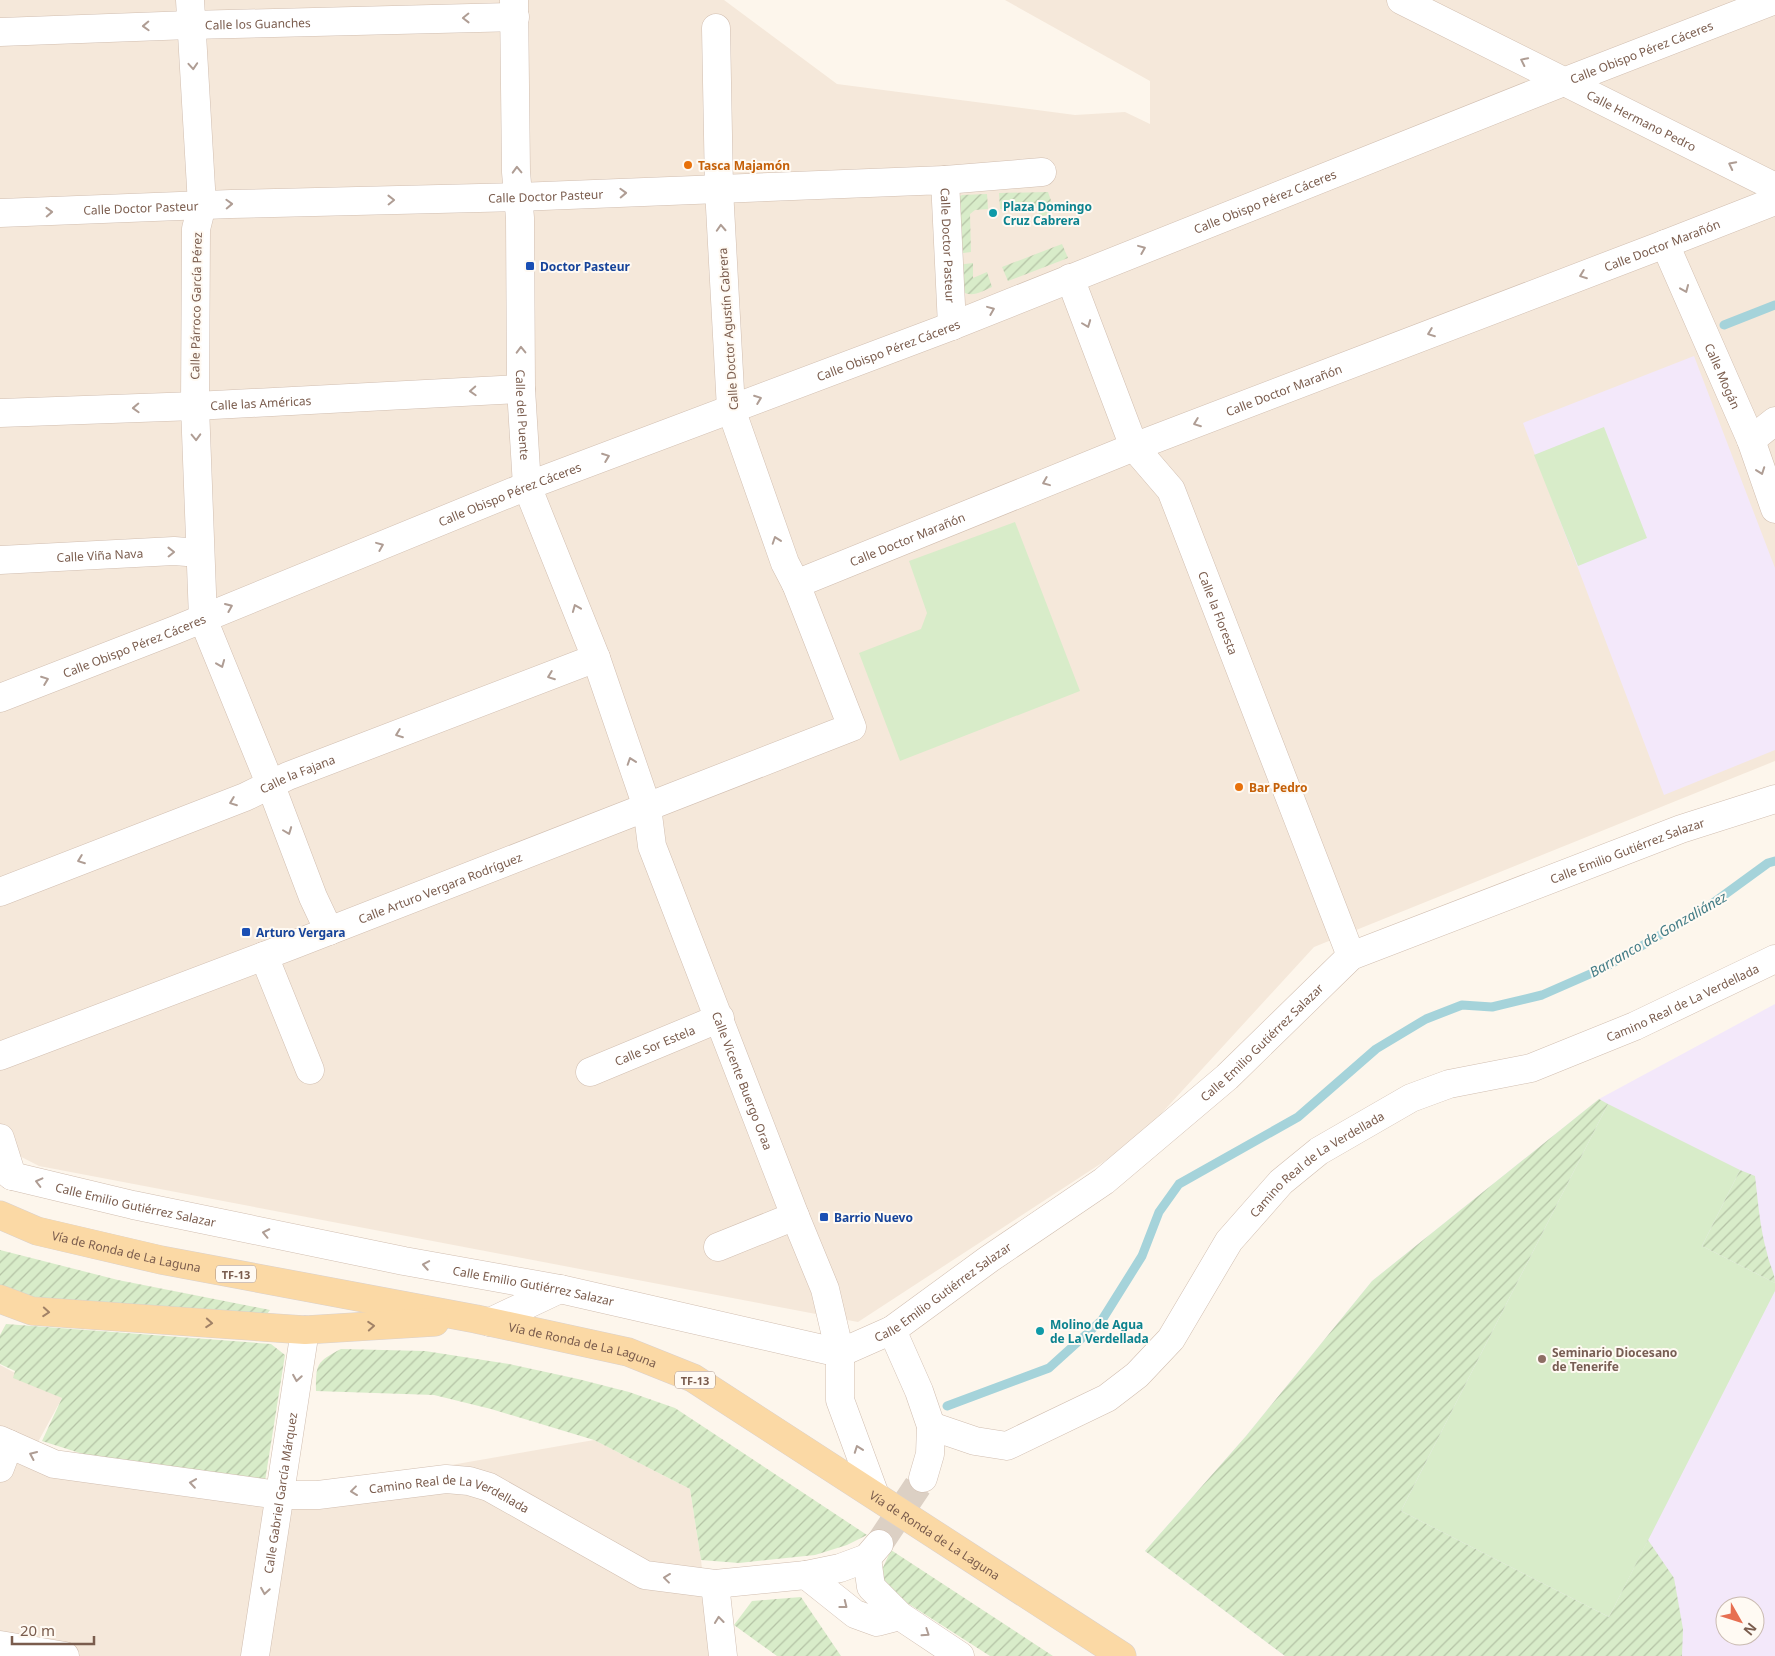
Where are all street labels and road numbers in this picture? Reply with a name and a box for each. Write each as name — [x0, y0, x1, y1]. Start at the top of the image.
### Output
street label: Calle los Guanches — [205, 14, 311, 33]
street label: Calle Obispo Pérez Cáceres — [1567, 16, 1716, 87]
street label: Calle Hermano Pedro — [1584, 86, 1699, 155]
street label: Calle Obispo Pérez Cáceres — [1191, 165, 1339, 237]
street label: Calle Doctor Pasteur — [488, 185, 604, 206]
street label: Calle Doctor Pasteur — [937, 187, 959, 303]
street label: Calle Doctor Pasteur — [83, 197, 199, 218]
street label: Calle Doctor Marañón — [1601, 215, 1722, 275]
street label: Calle Párroco García Pérez — [186, 232, 206, 380]
street label: Calle Doctor Agustín Cabrera — [714, 247, 742, 411]
street label: Calle Obispo Pérez Cáceres — [814, 315, 963, 385]
street label: Calle Mogán — [1701, 340, 1745, 411]
street label: Calle Doctor Marañón — [1223, 360, 1344, 420]
street label: Calle del Puente — [512, 369, 534, 461]
street label: Calle las Américas — [210, 391, 312, 414]
street label: Calle Obispo Pérez Cáceres — [436, 458, 584, 530]
street label: Calle Doctor Marañón — [847, 508, 967, 570]
street label: Calle Viña Nava — [56, 544, 144, 566]
street label: Calle la Floresta — [1195, 568, 1242, 657]
street label: Calle Obispo Pérez Cáceres — [60, 610, 208, 681]
street label: Calle la Fajana — [257, 750, 337, 797]
street label: Calle Emilio Gutiérrez Salazar — [1547, 814, 1707, 887]
street label: Calle Arturo Vergara Rodríguez — [355, 848, 525, 927]
street label: Camino Real de La Verdellada — [1604, 959, 1762, 1045]
street label: Calle Emilio Gutiérrez Salazar — [1196, 979, 1327, 1105]
street label: Calle Vicente Buergo Oraa — [708, 1009, 777, 1152]
street label: Calle Sor Estela — [612, 1021, 698, 1069]
street label: Camino Real de La Verdellada — [1245, 1107, 1387, 1221]
street label: Calle Emilio Gutiérrez Salazar — [54, 1178, 218, 1230]
street label: Vía de Ronda de La Laguna — [50, 1226, 202, 1276]
street label: Calle Emilio Gutiérrez Salazar — [871, 1238, 1015, 1345]
street label: Calle Emilio Gutiérrez Salazar — [452, 1261, 616, 1310]
road number: TF-13 — [216, 1266, 256, 1282]
street label: Vía de Ronda de La Laguna — [507, 1318, 659, 1371]
road number: TF-13 — [675, 1372, 715, 1388]
street label: Calle Gabriel García Márquez — [259, 1411, 301, 1575]
street label: Camino Real de La Verdellada — [368, 1470, 533, 1517]
street label: Vía de Ronda de La Laguna — [866, 1486, 1003, 1583]

